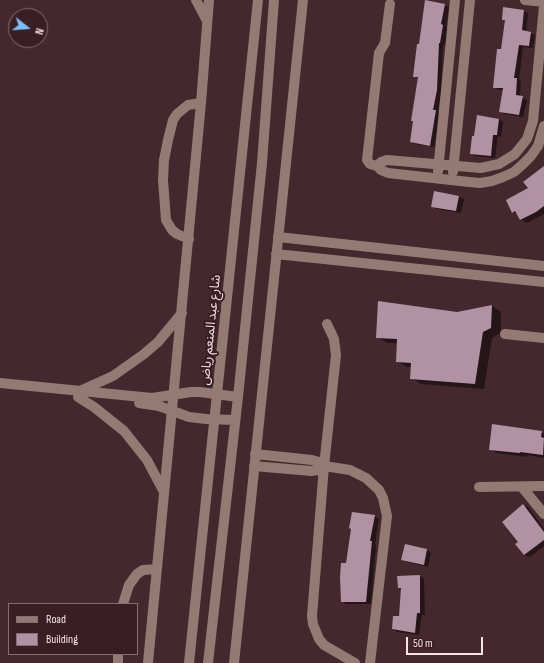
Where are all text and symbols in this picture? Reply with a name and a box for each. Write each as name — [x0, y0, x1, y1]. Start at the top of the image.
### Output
north arrow — [8, 8, 48, 48]
text: N — [32, 27, 46, 36]
street label: شارع عبد المنعم رياض — [197, 274, 225, 386]
legend — [8, 603, 138, 655]
text: Road — [46, 612, 66, 627]
scale bar — [408, 629, 485, 655]
text: Building — [46, 632, 78, 647]
text: 50 m — [413, 636, 433, 651]

